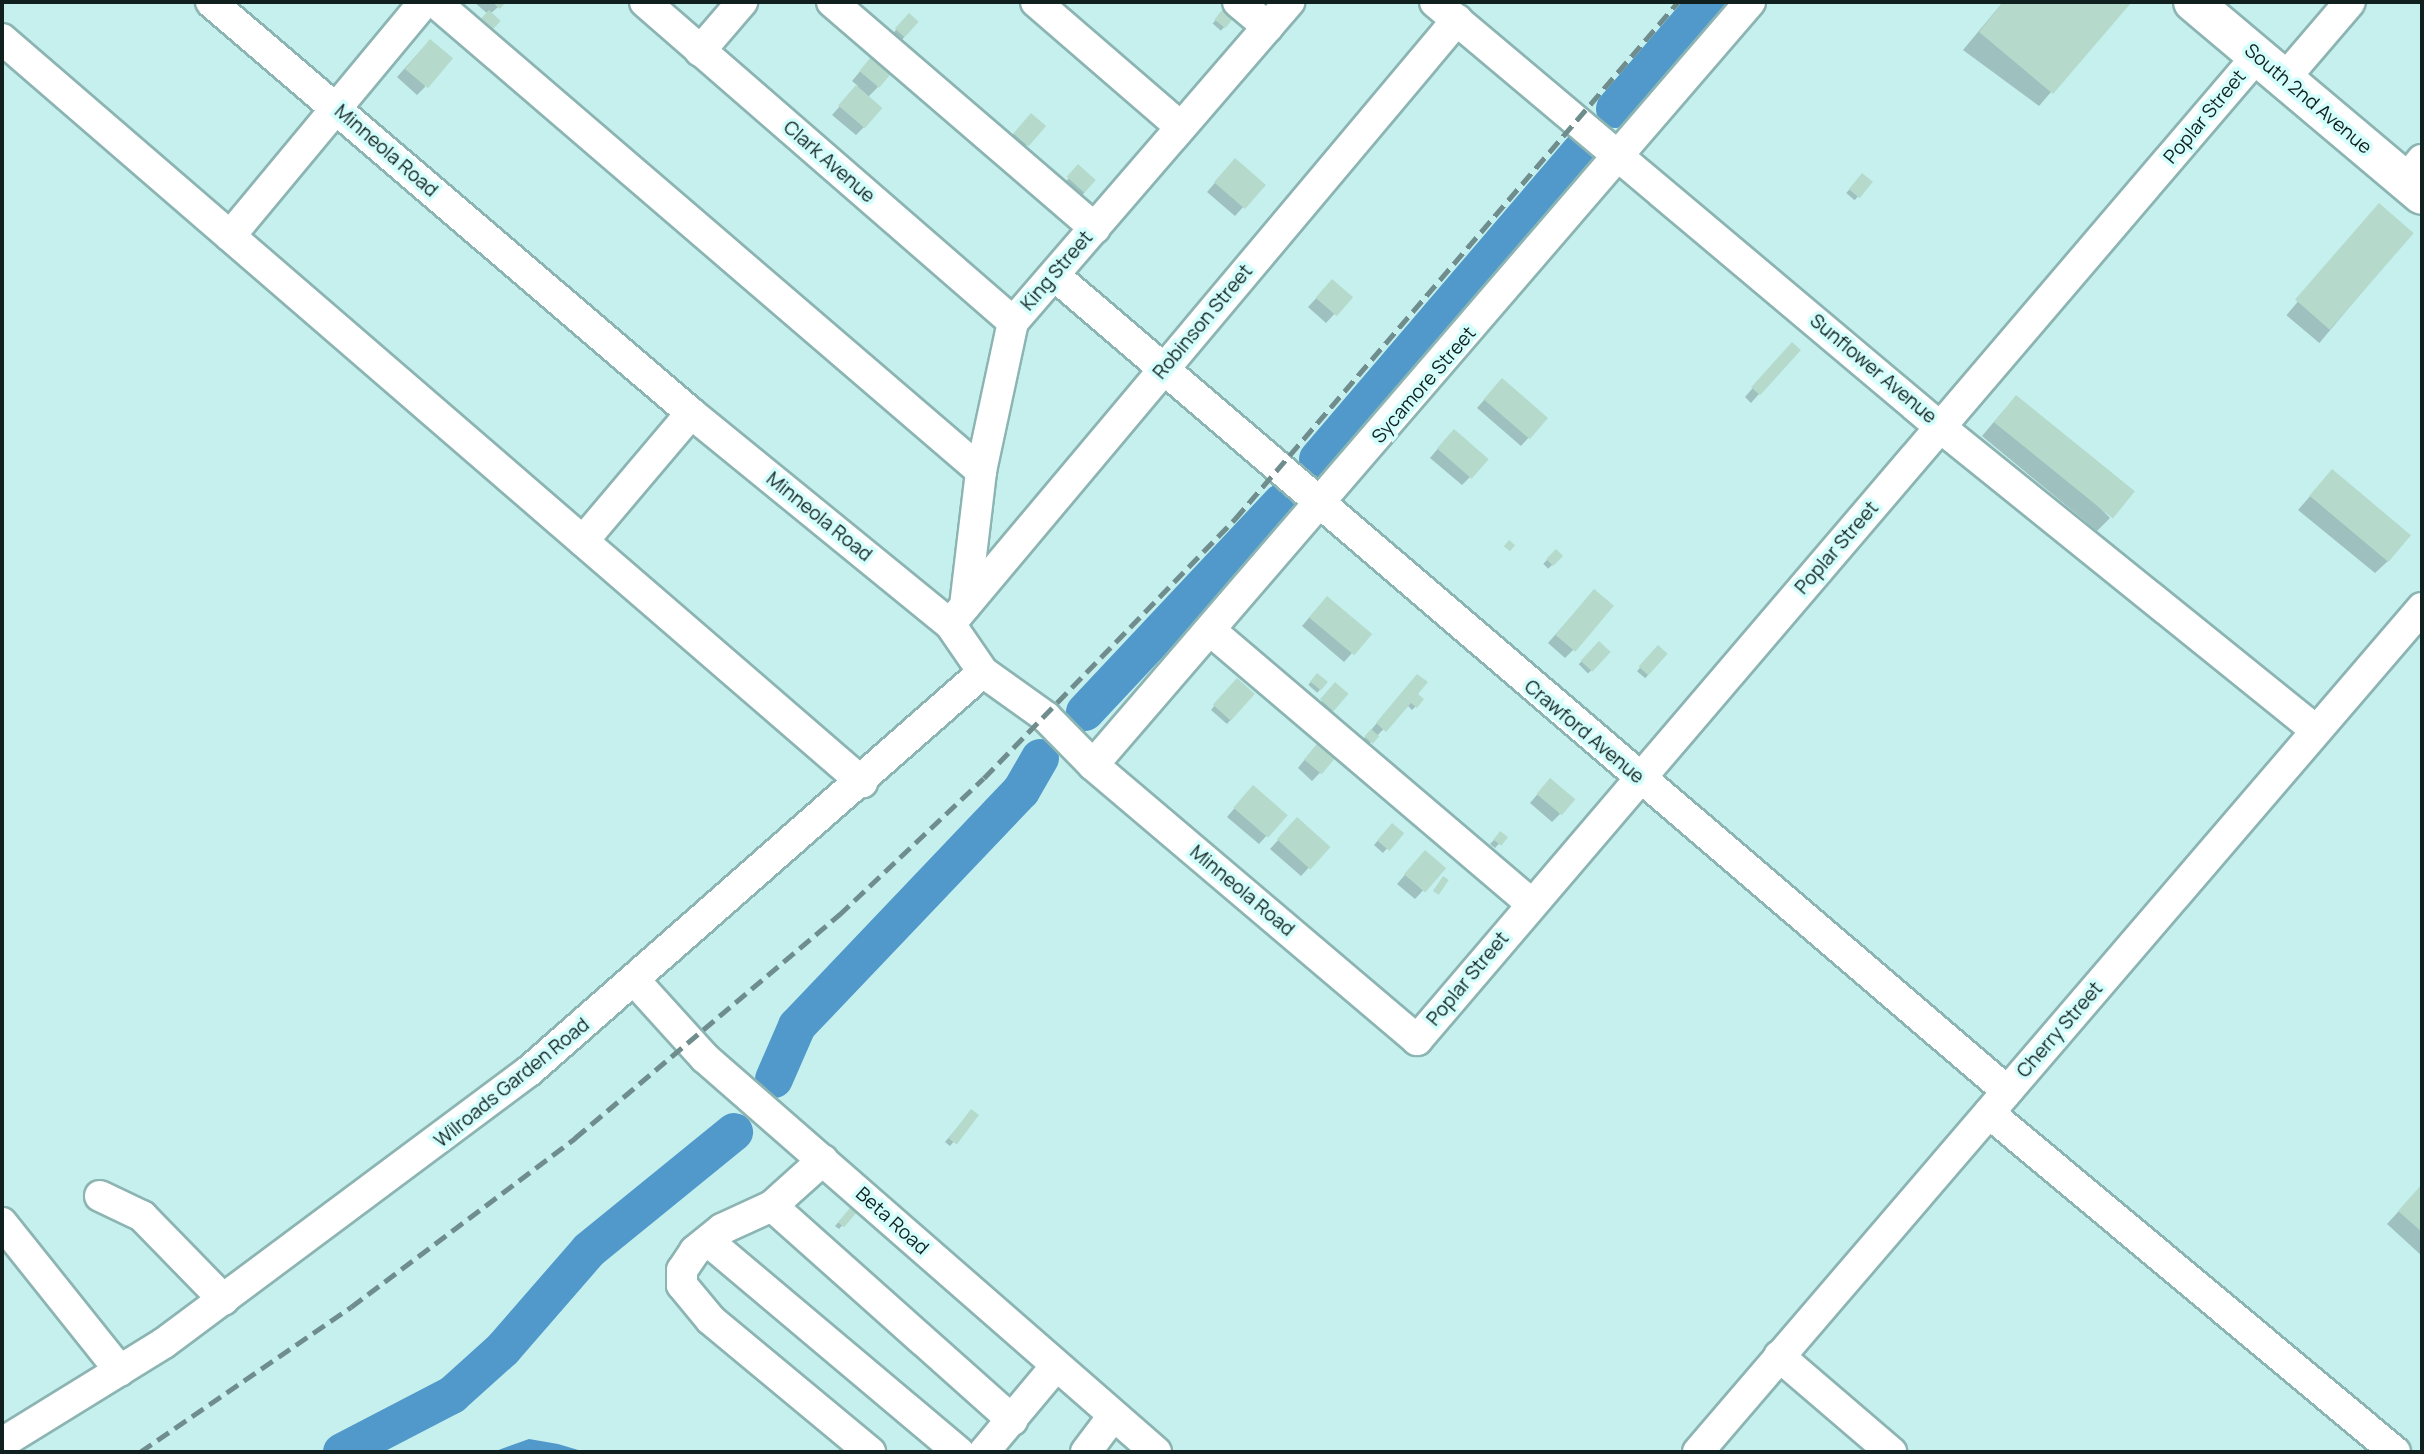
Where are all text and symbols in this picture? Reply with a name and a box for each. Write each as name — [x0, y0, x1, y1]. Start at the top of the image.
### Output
street label: South 2nd Avenue — [2240, 39, 2376, 159]
street label: Poplar Street — [2159, 65, 2251, 169]
street label: Minneola Road — [330, 100, 442, 202]
street label: Clark Avenue — [779, 116, 879, 208]
street label: King Street — [1016, 227, 1098, 315]
street label: Robinson Street — [1149, 260, 1257, 384]
street label: Sunflower Avenue — [1805, 309, 1941, 429]
street label: Sycamore Street — [1367, 322, 1481, 448]
street label: Minneola Road — [762, 468, 876, 566]
street label: Poplar Street — [1791, 497, 1883, 599]
street label: Crawford Avenue — [1520, 675, 1648, 789]
street label: Minneola Road — [1185, 841, 1299, 941]
street label: Poplar Street — [1422, 927, 1514, 1031]
street label: Cherry Street — [2012, 978, 2108, 1082]
street label: Wilroads Garden Road — [430, 1014, 594, 1152]
street label: Beta Road — [851, 1183, 933, 1259]

